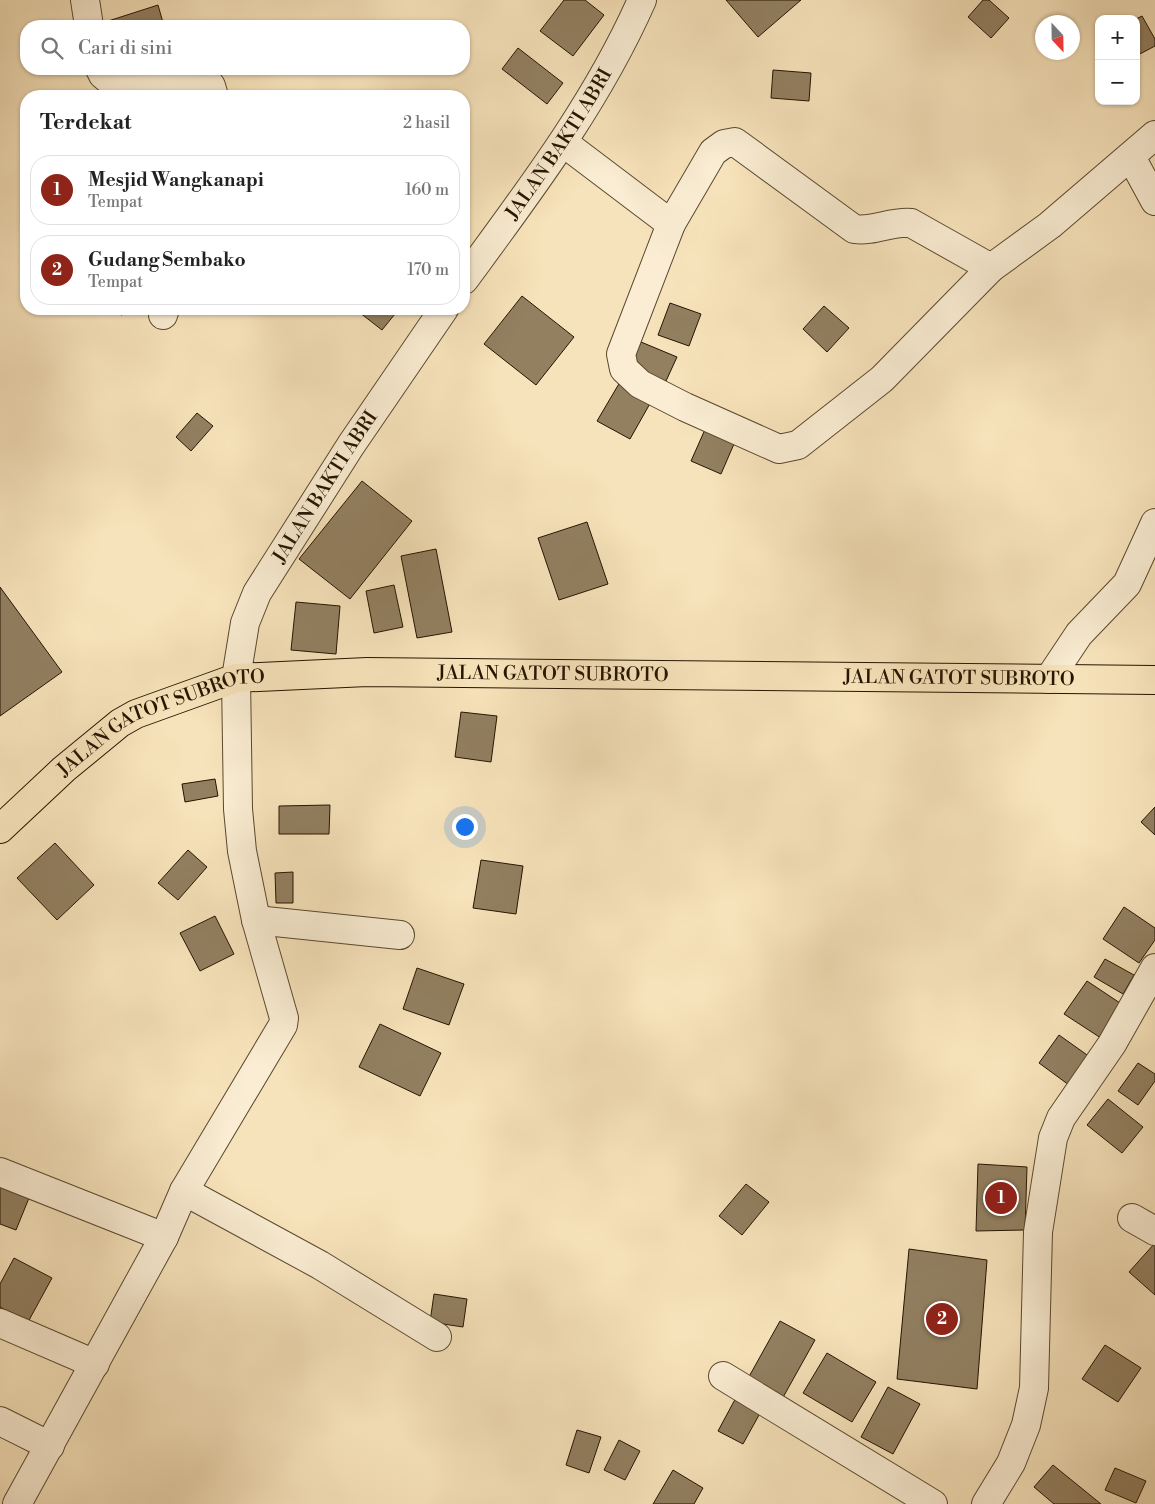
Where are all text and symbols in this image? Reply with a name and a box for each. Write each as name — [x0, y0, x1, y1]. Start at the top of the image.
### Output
north arrow — [1035, 15, 1080, 60]
map controls — [1095, 15, 1140, 105]
button: + — [1095, 15, 1140, 60]
search box — [20, 20, 470, 75]
icon: search — [38, 34, 66, 62]
text: Cari di sini — [78, 36, 173, 60]
button: − — [1095, 60, 1140, 105]
street label: JALAN BAKTI ABRI — [500, 64, 617, 225]
text: Terdekat — [40, 110, 131, 136]
text: 2 hasil — [403, 113, 450, 133]
text: Mesjid Wangkanapi — [88, 168, 264, 192]
text: 1 — [53, 180, 61, 200]
text: 160 m — [405, 180, 449, 200]
text: Tempat — [88, 192, 143, 212]
text: Gudang Sembako — [88, 248, 246, 272]
text: 2 — [52, 260, 62, 280]
text: 170 m — [407, 260, 449, 280]
text: Tempat — [88, 272, 143, 292]
street label: JALAN BAKTI ABRI — [267, 406, 383, 568]
street label: JALAN GATOT SUBROTO — [436, 661, 669, 687]
street label: JALAN GATOT SUBROTO — [51, 665, 265, 782]
street label: JALAN GATOT SUBROTO — [842, 665, 1075, 691]
your location — [452, 814, 478, 840]
pin: 1 — [985, 1179, 1017, 1217]
pin: 2 — [926, 1300, 958, 1338]

